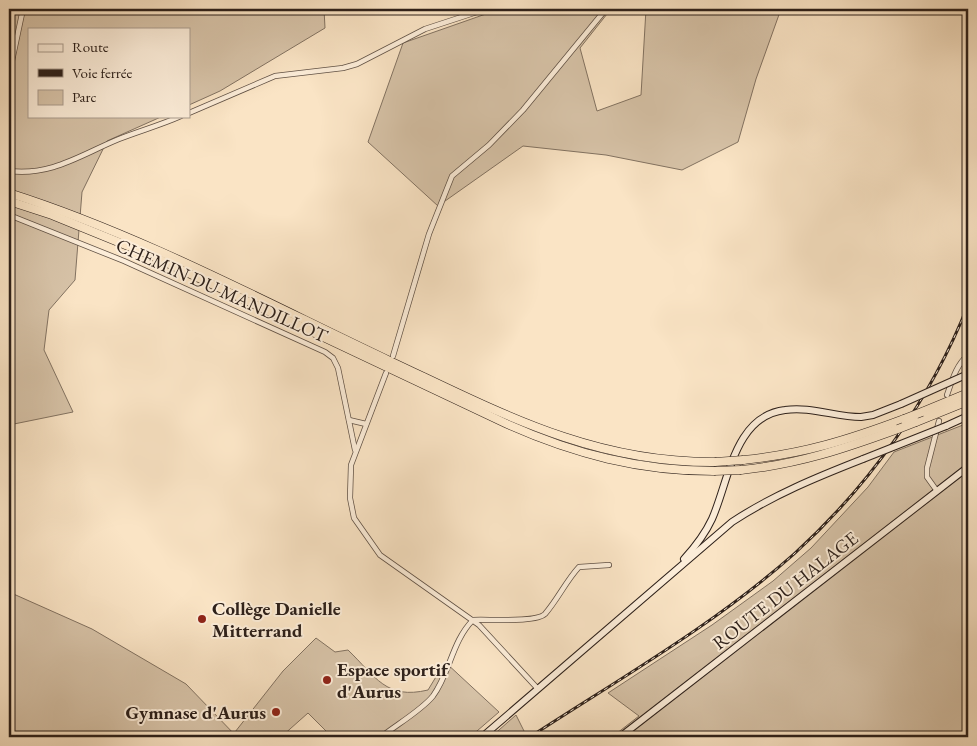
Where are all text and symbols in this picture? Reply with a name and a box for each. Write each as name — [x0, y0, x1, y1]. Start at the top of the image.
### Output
legend — [28, 28, 190, 118]
text: Route — [72, 37, 109, 56]
text: Voie ferrée — [72, 63, 132, 82]
text: Parc — [72, 87, 97, 106]
street label: CHEMIN DU MANDILLOT — [112, 232, 332, 349]
street label: ROUTE DU HALAGE — [707, 526, 863, 655]
place label: Collège Danielle Mitterrand — [212, 596, 341, 643]
marker: Collège Danielle Mitterrand — [196, 613, 208, 625]
place label: Espace sportif d'Aurus — [337, 657, 450, 704]
marker: Espace sportif d'Aurus — [321, 674, 333, 686]
place label: Gymnase d'Aurus — [125, 700, 266, 725]
marker: Gymnase d'Aurus — [270, 706, 282, 718]

